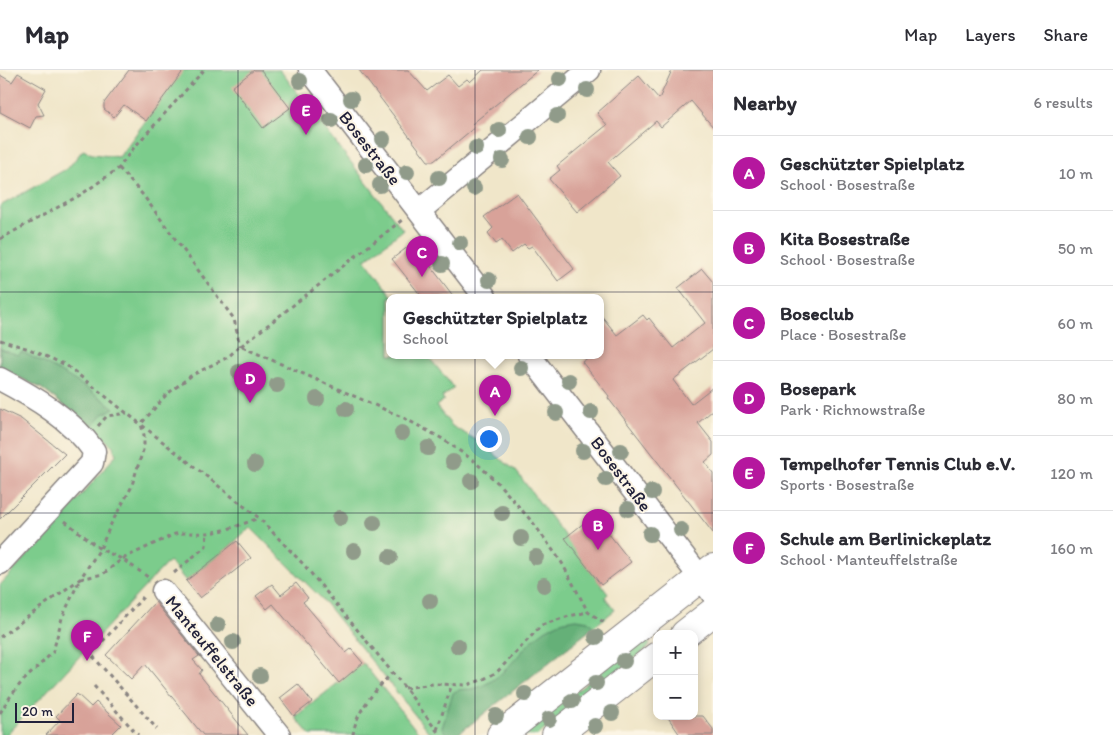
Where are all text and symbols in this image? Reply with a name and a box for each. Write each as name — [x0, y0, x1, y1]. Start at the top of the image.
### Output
text: Map — [25, 20, 69, 49]
text: Map — [904, 24, 937, 46]
text: Layers — [965, 24, 1015, 46]
text: Share — [1043, 24, 1088, 46]
text: Nearby — [733, 90, 797, 115]
text: 6 results — [1033, 93, 1093, 112]
pin: E — [290, 94, 322, 135]
street label: Bosestraße — [334, 106, 406, 190]
text: Geschützter Spielplatz — [780, 152, 964, 175]
text: A — [744, 164, 754, 183]
text: 10 m — [1059, 164, 1093, 183]
text: School · Bosestraße — [780, 175, 915, 194]
text: Kita Bosestraße — [780, 227, 910, 250]
pin: C — [406, 236, 438, 277]
text: B — [744, 239, 754, 258]
text: 50 m — [1058, 239, 1093, 258]
text: School · Bosestraße — [780, 250, 915, 269]
popup — [386, 294, 604, 359]
text: Boseclub — [780, 302, 854, 325]
text: Geschützter Spielplatz — [403, 306, 587, 329]
text: C — [744, 314, 754, 333]
text: 60 m — [1058, 314, 1093, 333]
text: Place · Bosestraße — [780, 325, 906, 344]
text: School — [403, 329, 448, 348]
pin: D — [234, 362, 266, 403]
pin: A — [479, 375, 511, 416]
text: Bosepark — [780, 377, 856, 400]
text: D — [744, 389, 754, 408]
text: 80 m — [1057, 389, 1093, 408]
text: Park · Richnowstraße — [780, 400, 925, 419]
your location — [476, 426, 502, 452]
street label: Bosestraße — [586, 432, 656, 516]
text: Tempelhofer Tennis Club e.V. — [780, 452, 1016, 475]
text: E — [745, 464, 753, 483]
text: 120 m — [1050, 464, 1093, 483]
text: Sports · Bosestraße — [780, 475, 914, 494]
pin: B — [582, 509, 614, 550]
text: Schule am Berlinickeplatz — [780, 527, 991, 550]
text: F — [745, 539, 753, 558]
text: 160 m — [1050, 539, 1093, 558]
text: School · Manteuffelstraße — [780, 550, 958, 569]
street label: Manteuffelstraße — [161, 591, 263, 711]
pin: F — [71, 620, 103, 661]
map controls — [653, 630, 698, 720]
button: + — [653, 630, 698, 675]
button: − — [653, 675, 698, 720]
scale bar — [15, 700, 74, 723]
text: 20 m — [22, 703, 53, 720]

